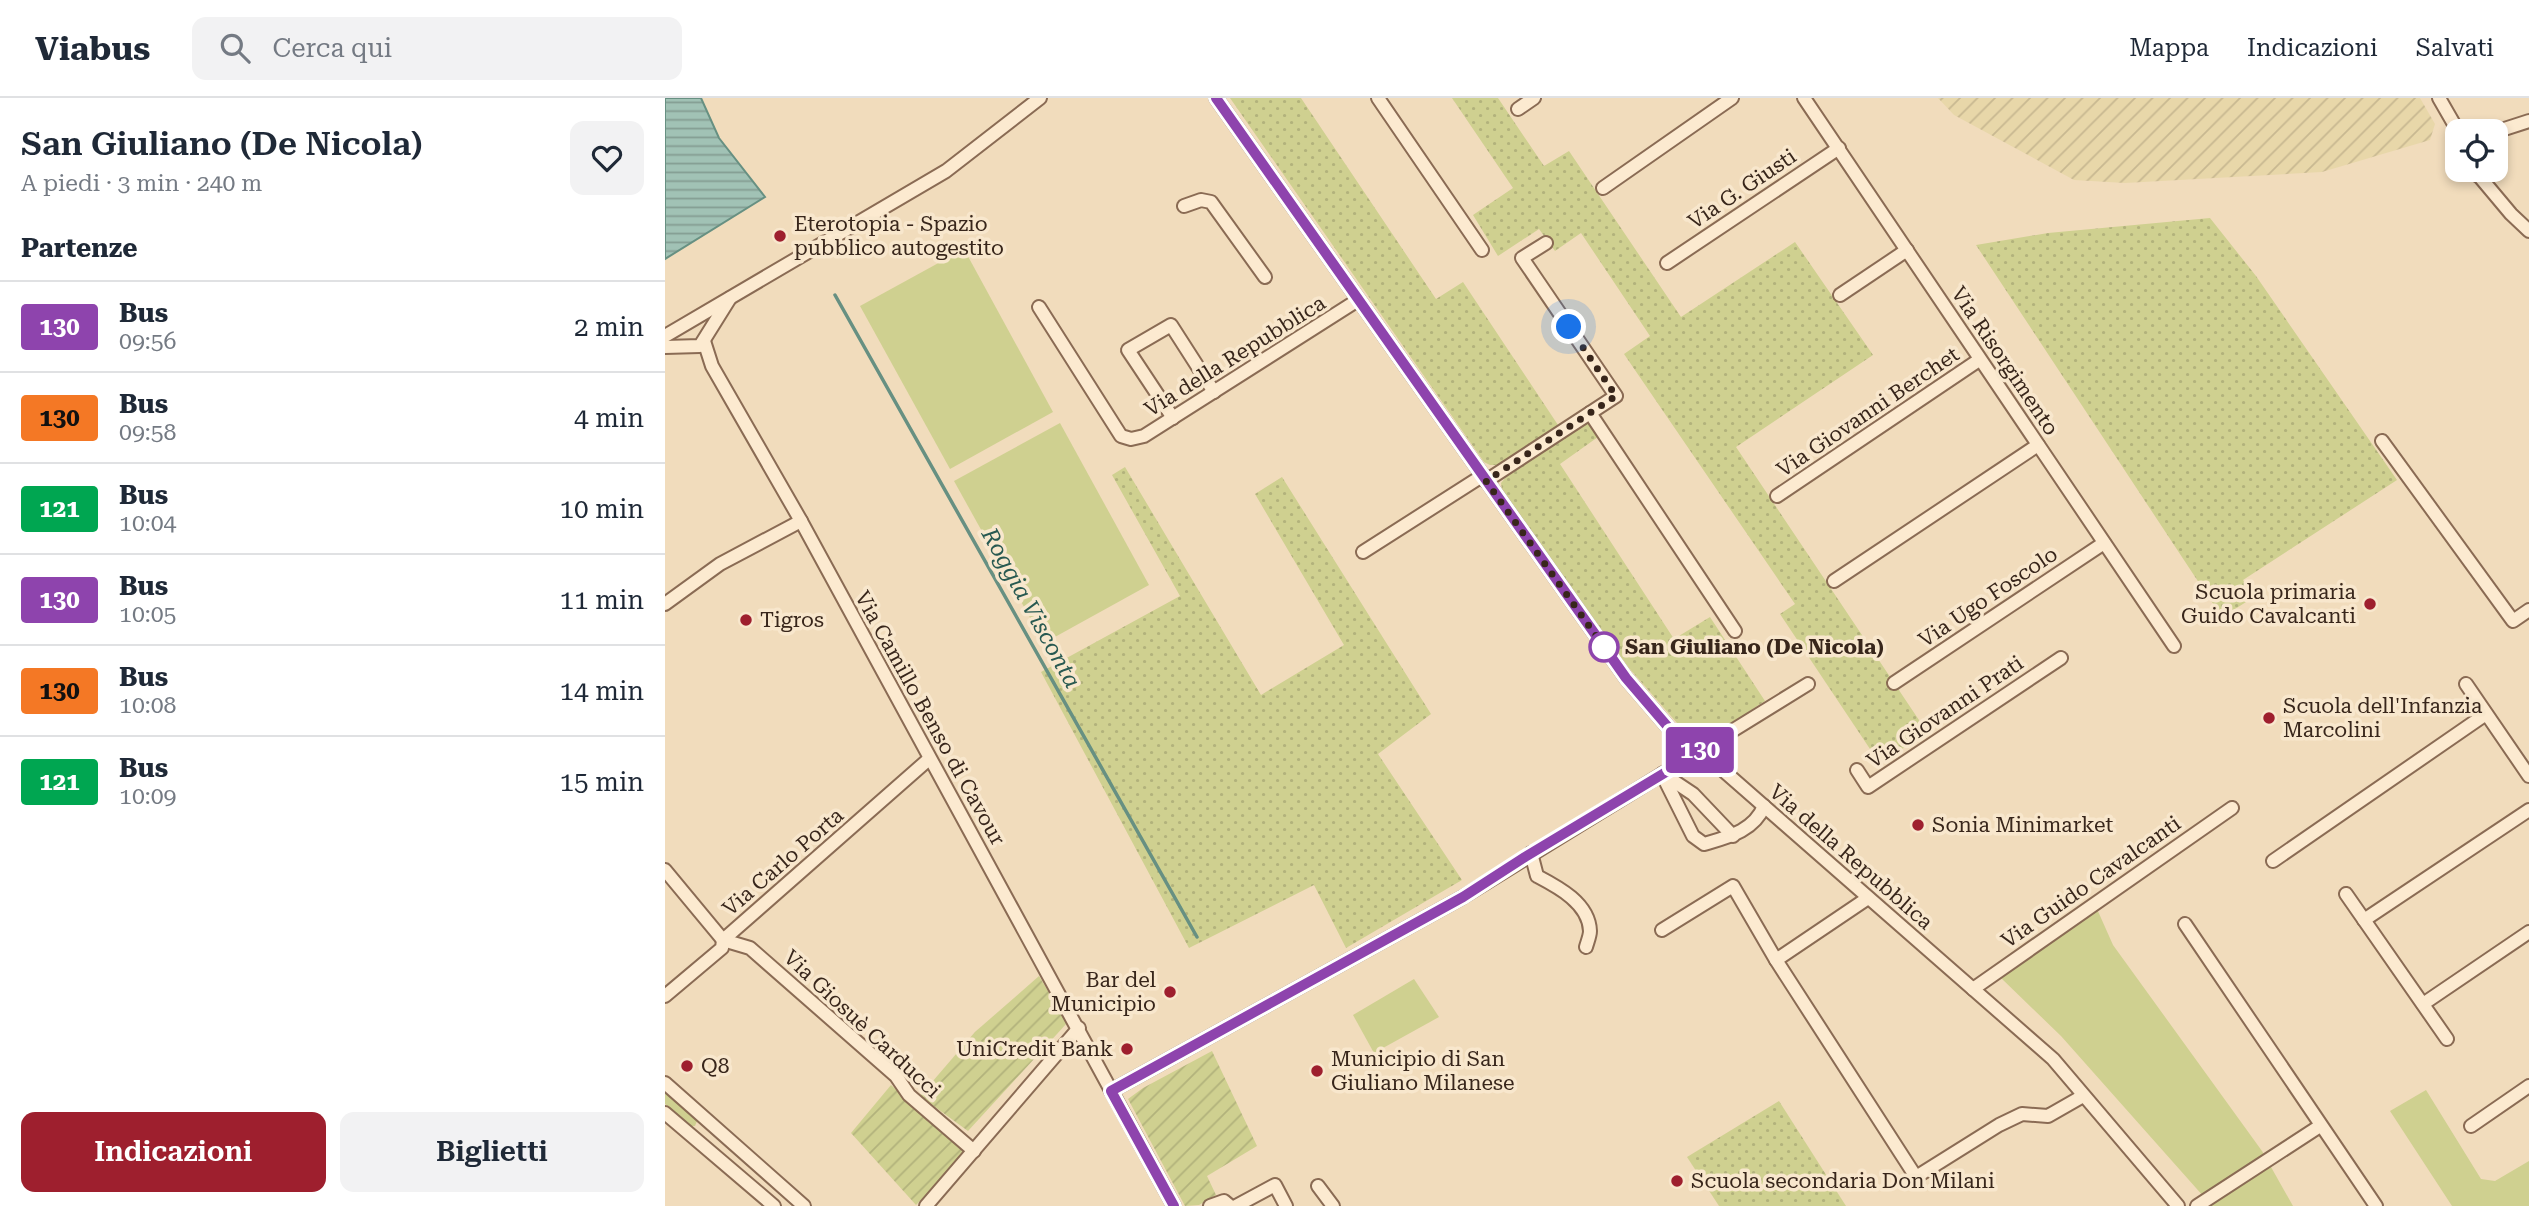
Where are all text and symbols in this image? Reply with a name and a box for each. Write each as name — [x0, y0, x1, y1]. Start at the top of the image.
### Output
search box — [192, 17, 682, 80]
text: Viabus — [35, 29, 150, 68]
icon: search — [216, 29, 254, 67]
text: Cerca qui — [272, 33, 392, 63]
text: Mappa — [2129, 34, 2209, 62]
text: Indicazioni — [2247, 34, 2378, 62]
text: Salvati — [2416, 34, 2494, 62]
map controls — [2445, 119, 2508, 182]
button: locate — [2445, 119, 2508, 182]
button: heart — [570, 121, 644, 195]
text: San Giuliano (De Nicola) — [21, 124, 423, 163]
street label: Via G. Giusti — [1684, 144, 1801, 234]
text: A piedi · 3 min · 240 m — [21, 170, 262, 197]
place label: Eterotopia - Spazio pubblico autogestito — [794, 212, 1004, 260]
marker: Eterotopia - Spazio pubblico autogestito — [772, 228, 788, 244]
text: Partenze — [21, 233, 137, 263]
street label: Via Risorgimento — [1946, 282, 2064, 440]
street label: Via della Repubblica — [1140, 290, 1330, 421]
text: Bus — [119, 298, 168, 328]
your location — [1551, 309, 1586, 344]
text: 2 min — [574, 312, 644, 342]
text: 130 — [39, 313, 80, 341]
text: 09:56 — [119, 328, 176, 355]
street label: Via Giovanni Berchet — [1772, 342, 1964, 482]
text: Bus — [119, 389, 168, 419]
text: 4 min — [574, 403, 644, 433]
text: 130 — [39, 404, 80, 432]
text: 09:58 — [119, 419, 176, 446]
text: Bus — [119, 480, 168, 510]
text: 10 min — [560, 494, 644, 524]
text: 121 — [39, 495, 80, 523]
text: 10:04 — [119, 510, 176, 537]
water label: Roggia Visconta — [975, 522, 1086, 693]
street label: Via Ugo Foscolo — [1914, 542, 2062, 652]
text: Bus — [119, 571, 168, 601]
place label: Scuola primaria Guido Cavalcanti — [2181, 580, 2357, 628]
text: 11 min — [560, 585, 644, 615]
text: 130 — [39, 586, 80, 614]
street label: Via Camillo Benso di Cavour — [850, 587, 1010, 849]
marker: Scuola primaria Guido Cavalcanti — [2362, 596, 2378, 612]
text: 10:05 — [119, 601, 176, 628]
place label: Tigros — [760, 608, 824, 632]
marker: Tigros — [738, 612, 754, 628]
marker: San Giuliano (De Nicola) — [1589, 632, 1619, 662]
place label: San Giuliano (De Nicola) — [1625, 635, 1884, 659]
street label: Via Giovanni Prati — [1862, 651, 2028, 773]
text: Bus — [119, 662, 168, 692]
text: 14 min — [560, 676, 644, 706]
text: 130 — [39, 677, 80, 705]
text: 10:08 — [119, 692, 176, 719]
place label: Scuola dell'Infanzia Marcolini — [2283, 694, 2483, 742]
marker: Scuola dell'Infanzia Marcolini — [2261, 710, 2277, 726]
line badge: 130 — [1660, 727, 1740, 773]
text: 130 — [1680, 736, 1720, 764]
text: Bus — [119, 753, 168, 783]
text: 15 min — [560, 767, 644, 797]
text: 121 — [39, 768, 80, 796]
street label: Via della Repubblica — [1764, 780, 1938, 935]
text: 10:09 — [119, 783, 176, 810]
street label: Via Carlo Porta — [718, 803, 849, 921]
street label: Via Guido Cavalcanti — [1997, 811, 2185, 953]
place label: Sonia Minimarket — [1932, 813, 2114, 837]
marker: Sonia Minimarket — [1910, 817, 1926, 833]
street label: Via Giosuè Carducci — [779, 945, 945, 1103]
place label: Bar del Municipio — [1051, 968, 1157, 1016]
marker: Bar del Municipio — [1162, 984, 1178, 1000]
place label: UniCredit Bank — [956, 1037, 1113, 1061]
marker: UniCredit Bank — [1119, 1041, 1135, 1057]
place label: Municipio di San Giuliano Milanese — [1331, 1047, 1514, 1095]
place label: Q8 — [701, 1054, 729, 1078]
marker: Q8 — [679, 1058, 695, 1074]
marker: Municipio di San Giuliano Milanese — [1309, 1063, 1325, 1079]
button: Indicazioni — [21, 1112, 326, 1192]
button: Biglietti — [340, 1112, 644, 1192]
place label: Scuola secondaria Don Milani — [1691, 1169, 1995, 1193]
marker: Scuola secondaria Don Milani — [1669, 1173, 1685, 1189]

